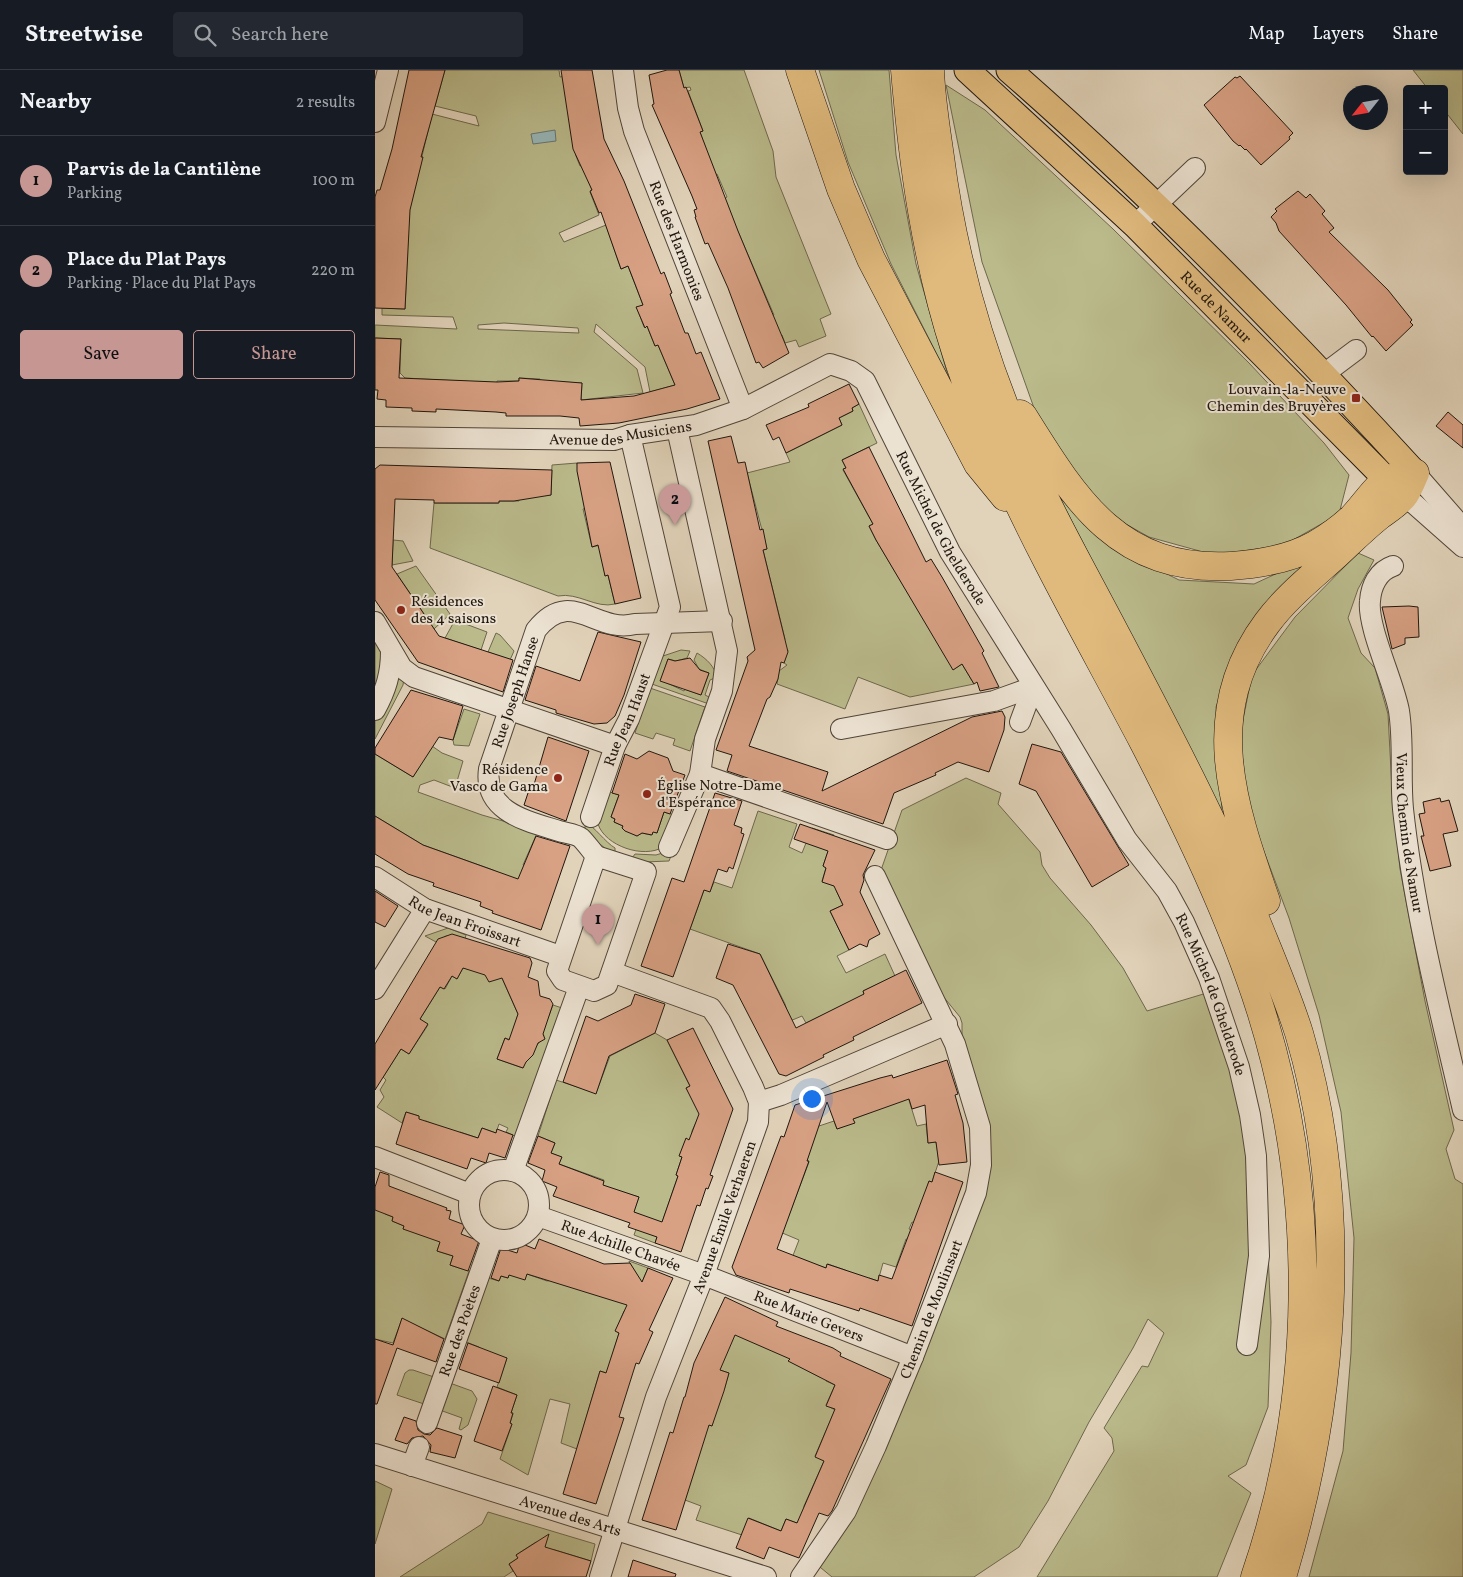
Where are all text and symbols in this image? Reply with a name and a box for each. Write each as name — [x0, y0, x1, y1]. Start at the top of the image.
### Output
search box — [173, 12, 523, 57]
text: Streetwise — [25, 18, 143, 52]
icon: search — [191, 21, 219, 49]
text: Search here — [231, 22, 328, 48]
text: Map — [1248, 22, 1284, 47]
text: Layers — [1312, 22, 1364, 47]
text: Share — [1392, 22, 1438, 47]
north arrow — [1343, 85, 1388, 130]
map controls — [1403, 85, 1448, 175]
button: + — [1403, 85, 1448, 130]
text: Nearby — [20, 88, 91, 117]
text: 2 results — [296, 92, 355, 114]
button: − — [1403, 130, 1448, 175]
text: Parvis de la Cantilène — [67, 157, 261, 183]
text: 1 — [33, 170, 39, 192]
text: 100 m — [312, 170, 355, 192]
street label: Rue des Harmonies — [643, 178, 709, 304]
text: Parking — [67, 183, 122, 205]
text: Place du Plat Pays — [67, 247, 226, 273]
text: 2 — [32, 260, 40, 282]
text: 220 m — [311, 260, 355, 282]
street label: Rue de Namur — [1175, 267, 1256, 349]
text: Parking · Place du Plat Pays — [67, 273, 256, 295]
button: Save — [20, 330, 183, 379]
button: Share — [193, 330, 355, 379]
place label: Louvain-la-Neuve Chemin des Bruyères — [1207, 380, 1346, 418]
marker: Louvain-la-Neuve Chemin des Bruyères — [1350, 392, 1362, 404]
street label: Avenue des Musiciens — [549, 417, 693, 452]
street label: Rue Michel de Ghelderode — [889, 448, 990, 610]
pin: 2 — [659, 484, 691, 525]
place label: Résidences des 4 saisons — [411, 592, 496, 630]
marker: Résidences des 4 saisons — [395, 604, 407, 616]
street label: Rue Joseph Hanse — [488, 634, 545, 751]
street label: Rue Jean Haust — [600, 671, 657, 769]
street label: Vieux Chemin de Namur — [1390, 753, 1428, 915]
place label: Résidence Vasco de Gama — [450, 760, 548, 798]
marker: Résidence Vasco de Gama — [552, 772, 564, 784]
place label: Église Notre-Dame d'Espérance — [657, 776, 782, 814]
marker: Église Notre-Dame d'Espérance — [641, 788, 653, 800]
street label: Rue Jean Froissart — [403, 892, 524, 954]
pin: 1 — [582, 904, 614, 945]
street label: Rue Michel de Ghelderode — [1169, 910, 1250, 1078]
your location — [799, 1086, 825, 1112]
street label: Avenue Emile Verhaeren — [689, 1138, 763, 1297]
street label: Rue Achille Chavée — [558, 1216, 683, 1278]
street label: Chemin de Moulinsart — [896, 1237, 969, 1383]
street label: Rue des Poètes — [435, 1282, 487, 1380]
street label: Rue Marie Gevers — [750, 1286, 867, 1349]
street label: Avenue des Arts — [517, 1491, 624, 1543]

